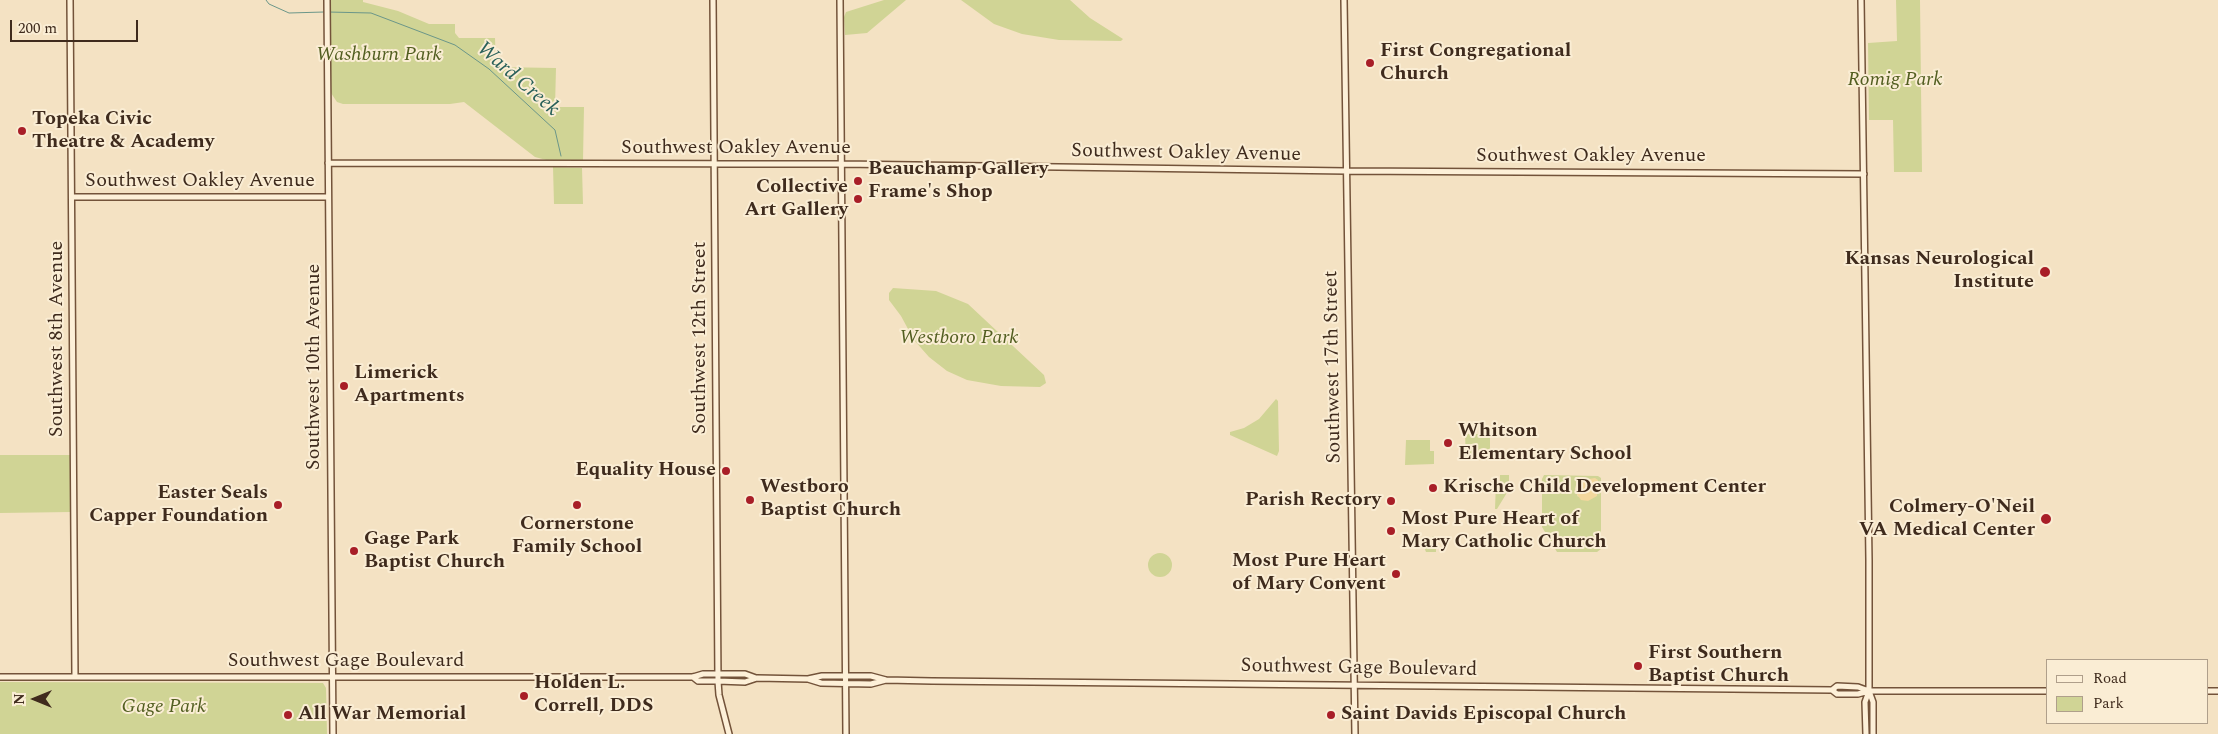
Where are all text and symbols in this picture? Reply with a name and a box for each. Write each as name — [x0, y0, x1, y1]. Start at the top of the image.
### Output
scale bar — [12, 10, 140, 42]
text: 200 m — [18, 17, 57, 40]
water label: Ward Creek — [470, 37, 564, 123]
place label: First Congregational Church — [1380, 40, 1571, 87]
park label: Washburn Park — [316, 44, 442, 68]
marker: First Congregational Church — [1364, 57, 1376, 69]
park label: Romig Park — [1847, 69, 1943, 93]
place label: Topeka Civic Theatre & Academy — [32, 108, 214, 155]
marker: Topeka Civic Theatre & Academy — [16, 125, 28, 137]
street label: Southwest Oakley Avenue — [621, 137, 851, 161]
street label: Southwest Oakley Avenue — [1071, 140, 1301, 168]
street label: Southwest Oakley Avenue — [1476, 145, 1706, 169]
place label: Beauchamp Gallery Frame's Shop — [868, 158, 1048, 205]
street label: Southwest Oakley Avenue — [85, 170, 315, 194]
marker: Beauchamp Gallery Frame's Shop — [852, 175, 864, 187]
place label: Collective Art Gallery — [745, 176, 848, 223]
marker: Collective Art Gallery — [852, 193, 864, 205]
street label: Southwest 8th Avenue — [46, 241, 70, 437]
street label: Southwest 12th Street — [689, 241, 713, 435]
place label: Kansas Neurological Institute — [1845, 248, 2034, 295]
street label: Southwest 10th Avenue — [303, 264, 327, 470]
marker: Kansas Neurological Institute — [2038, 265, 2052, 279]
street label: Southwest 17th Street — [1320, 270, 1348, 464]
park label: Westboro Park — [899, 327, 1019, 351]
place label: Limerick Apartments — [354, 362, 465, 409]
marker: Limerick Apartments — [338, 380, 350, 392]
place label: Whitson Elementary School — [1458, 420, 1632, 467]
marker: Whitson Elementary School — [1442, 437, 1454, 449]
place label: Equality House — [575, 459, 716, 483]
marker: Equality House — [720, 465, 732, 477]
place label: Westboro Baptist Church — [760, 476, 901, 523]
place label: Krische Child Development Center — [1443, 476, 1766, 500]
place label: Easter Seals Capper Foundation — [89, 482, 268, 529]
marker: Krische Child Development Center — [1427, 482, 1439, 494]
place label: Parish Rectory — [1245, 489, 1381, 513]
marker: Westboro Baptist Church — [744, 494, 756, 506]
marker: Parish Rectory — [1385, 495, 1397, 507]
place label: Colmery-O'Neil VA Medical Center — [1859, 496, 2035, 543]
marker: Easter Seals Capper Foundation — [272, 499, 284, 511]
marker: Cornerstone Family School — [571, 499, 583, 511]
place label: Most Pure Heart of Mary Catholic Church — [1401, 508, 1607, 555]
marker: Colmery-O'Neil VA Medical Center — [2039, 512, 2053, 526]
place label: Cornerstone Family School — [512, 513, 642, 560]
marker: Most Pure Heart of Mary Catholic Church — [1385, 525, 1397, 537]
place label: Gage Park Baptist Church — [364, 528, 505, 575]
marker: Gage Park Baptist Church — [348, 545, 360, 557]
place label: Most Pure Heart of Mary Convent — [1232, 550, 1386, 597]
marker: Most Pure Heart of Mary Convent — [1390, 568, 1402, 580]
place label: First Southern Baptist Church — [1648, 642, 1789, 689]
street label: Southwest Gage Boulevard — [228, 650, 464, 674]
street label: Southwest Gage Boulevard — [1240, 655, 1478, 683]
legend — [2046, 659, 2208, 724]
marker: First Southern Baptist Church — [1632, 660, 1644, 672]
text: Road — [2093, 667, 2127, 690]
place label: Holden L. Correll, DDS — [534, 672, 653, 719]
north arrow — [10, 674, 60, 724]
marker: Holden L. Correll, DDS — [518, 690, 530, 702]
text: Park — [2093, 692, 2124, 715]
text: N — [9, 693, 30, 705]
park label: Gage Park — [122, 696, 206, 720]
place label: All War Memorial — [298, 703, 466, 727]
place label: Saint Davids Episcopal Church — [1341, 703, 1626, 727]
marker: All War Memorial — [282, 709, 294, 721]
marker: Saint Davids Episcopal Church — [1325, 709, 1337, 721]

